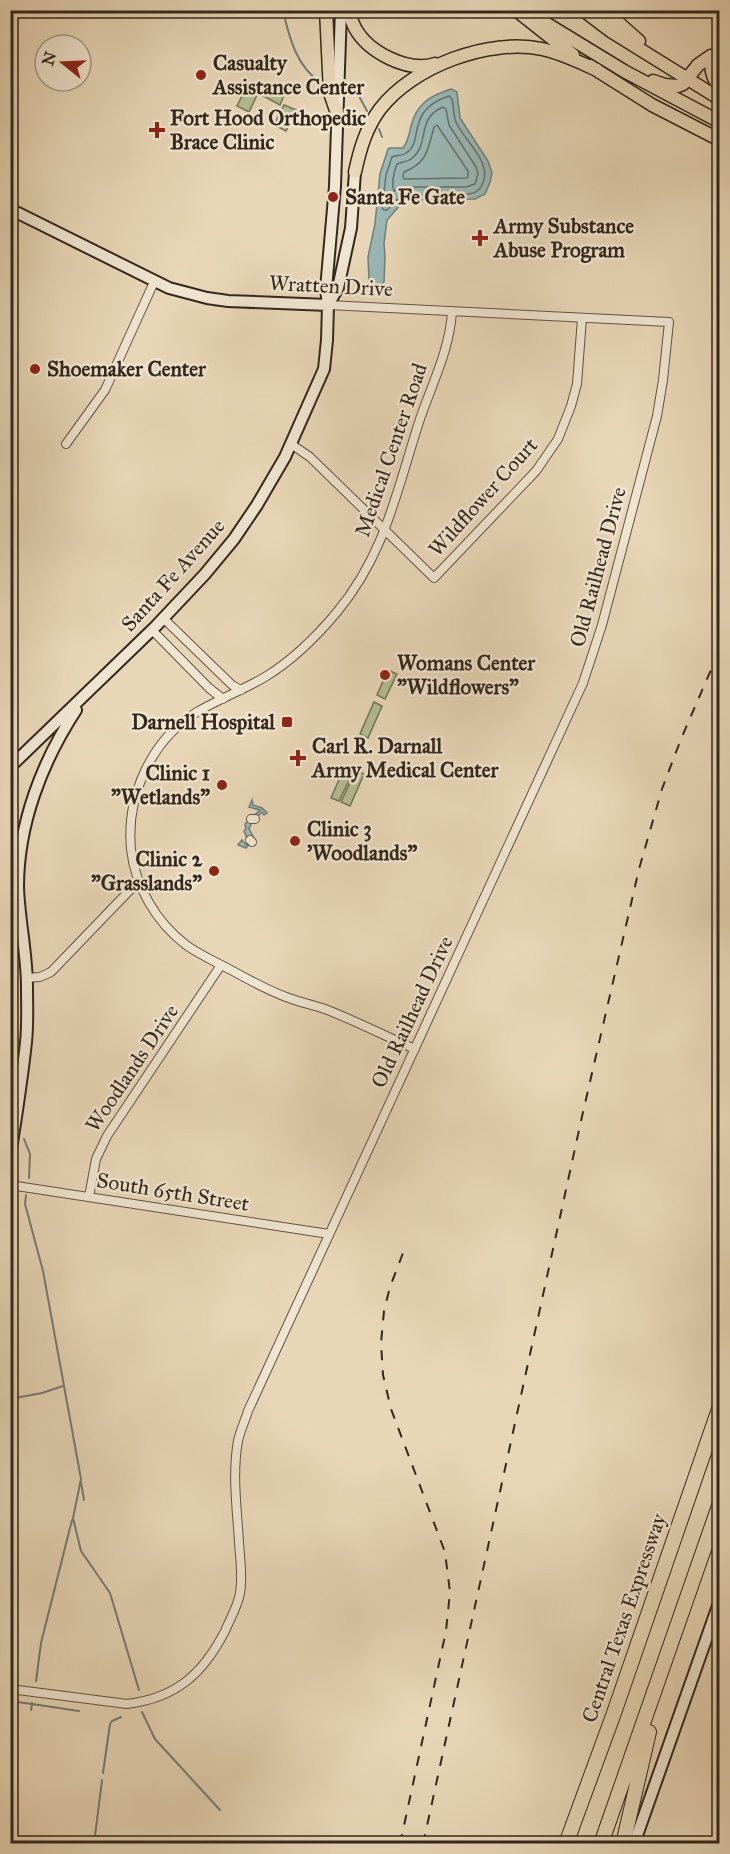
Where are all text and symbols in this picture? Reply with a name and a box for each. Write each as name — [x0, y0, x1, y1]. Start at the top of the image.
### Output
north arrow — [33, 33, 93, 93]
text: N — [38, 49, 60, 68]
place label: Casualty Assistance Center — [211, 50, 365, 100]
marker: Casualty Assistance Center — [194, 68, 208, 82]
place label: Fort Hood Orthopedic Brace Clinic — [170, 105, 366, 155]
marker: Fort Hood Orthopedic Brace Clinic — [148, 121, 166, 139]
place label: Santa Fe Gate — [345, 184, 465, 210]
marker: Santa Fe Gate — [326, 190, 340, 204]
place label: Army Substance Abuse Program — [492, 213, 634, 263]
marker: Army Substance Abuse Program — [471, 229, 489, 247]
street label: Wratten Drive — [268, 270, 394, 302]
place label: Shoemaker Center — [47, 356, 207, 382]
street label: Medical Center Road — [349, 359, 433, 540]
marker: Shoemaker Center — [28, 362, 42, 376]
street label: Wildflower Court — [423, 432, 543, 562]
street label: Old Railhead Drive — [564, 484, 632, 650]
street label: Santa Fe Avenue — [116, 513, 231, 637]
place label: Womans Center "Wildflowers" — [397, 650, 536, 700]
marker: Womans Center "Wildflowers" — [378, 668, 392, 682]
place label: Darnell Hospital — [131, 709, 276, 735]
marker: Darnell Hospital — [280, 715, 294, 729]
place label: Carl R. Darnall Army Medical Center — [310, 733, 499, 783]
marker: Carl R. Darnall Army Medical Center — [289, 749, 307, 767]
place label: Clinic 1 "Wetlands" — [111, 760, 210, 810]
marker: Clinic 1 "Wetlands" — [215, 778, 229, 792]
place label: Clinic 3 'Woodlands" — [307, 816, 417, 866]
marker: Clinic 3 'Woodlands" — [288, 834, 302, 848]
place label: Clinic 2 "Grasslands" — [91, 846, 203, 896]
marker: Clinic 2 "Grasslands" — [207, 864, 221, 878]
street label: Old Railhead Drive — [365, 932, 459, 1092]
street label: Woodlands Drive — [80, 999, 184, 1137]
street label: South 65th Street — [95, 1167, 252, 1217]
street label: Central Texas Expressway — [576, 1509, 672, 1726]

